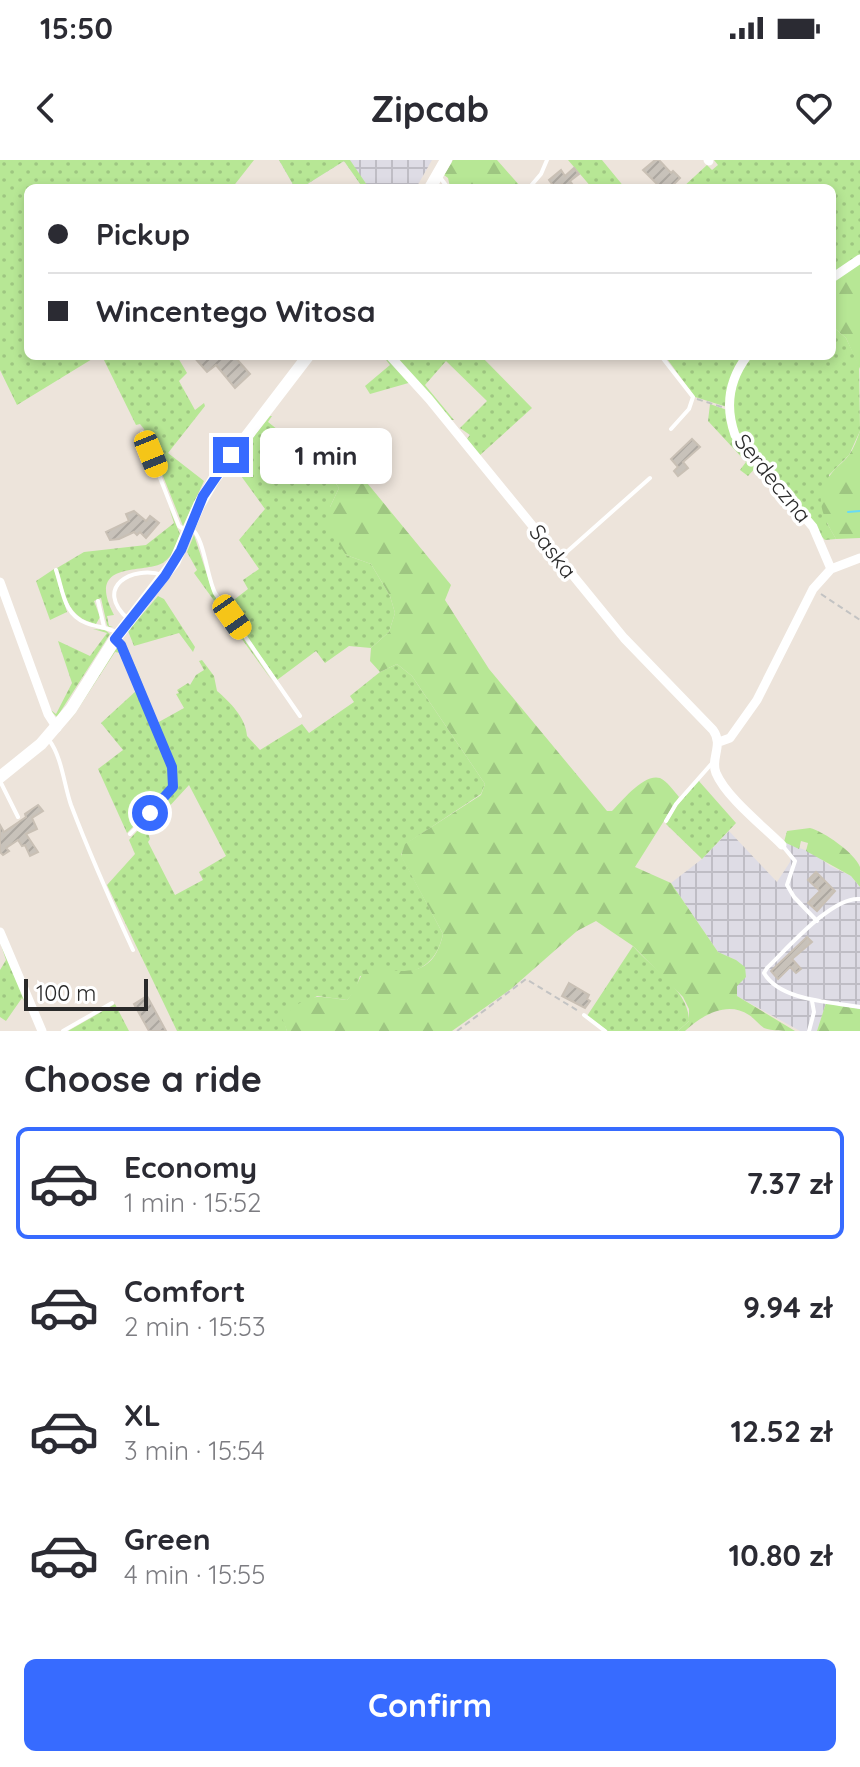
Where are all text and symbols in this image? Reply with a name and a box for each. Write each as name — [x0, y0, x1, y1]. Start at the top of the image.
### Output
text: 15:50 — [40, 9, 113, 47]
icon: back — [24, 86, 68, 130]
text: Zipcab — [371, 86, 489, 131]
icon: heart — [792, 86, 836, 130]
text: Pickup — [96, 215, 190, 253]
text: Wincentego Witosa — [96, 292, 376, 330]
car — [131, 427, 171, 481]
callout: 1 min — [259, 427, 391, 483]
street label: Serdeczna — [729, 428, 817, 528]
route end — [213, 437, 249, 473]
text: 1 min — [295, 439, 358, 472]
street label: Saska — [523, 518, 583, 584]
car — [208, 590, 256, 644]
route start — [132, 795, 168, 831]
scale bar — [24, 975, 148, 1011]
text: 100 m — [36, 979, 96, 1007]
text: Choose a ride — [24, 1056, 262, 1101]
icon: car — [28, 1147, 100, 1219]
text: Economy — [124, 1148, 257, 1186]
text: 7.37 zł — [747, 1164, 832, 1202]
text: 1 min · 15:52 — [124, 1186, 262, 1219]
icon: car — [28, 1271, 100, 1343]
text: Comfort — [124, 1272, 245, 1310]
text: 9.94 zł — [743, 1288, 832, 1326]
text: 2 min · 15:53 — [124, 1310, 266, 1343]
icon: car — [28, 1395, 100, 1467]
text: XL — [124, 1396, 161, 1434]
text: 12.52 zł — [730, 1412, 832, 1450]
text: 3 min · 15:54 — [124, 1434, 265, 1467]
icon: car — [28, 1519, 100, 1591]
text: Green — [124, 1520, 211, 1558]
text: 10.80 zł — [729, 1536, 832, 1574]
text: 4 min · 15:55 — [124, 1558, 265, 1591]
button: Confirm — [24, 1659, 836, 1751]

